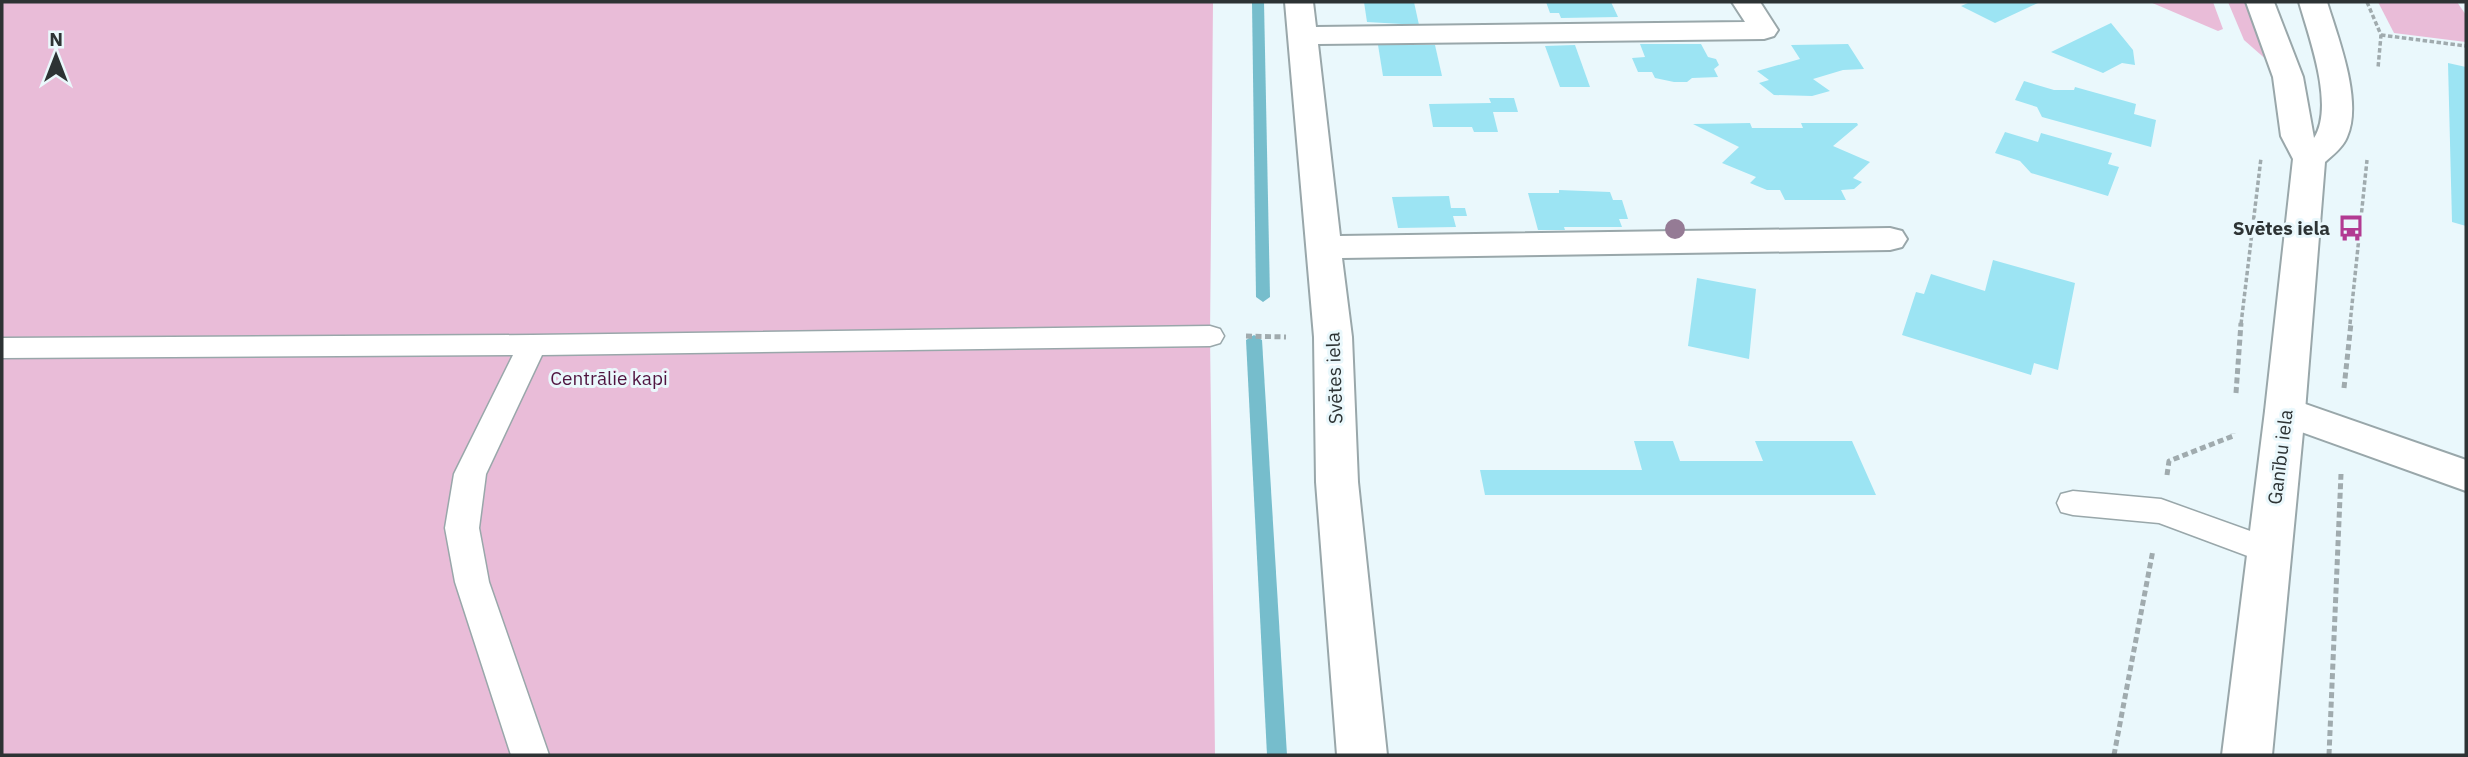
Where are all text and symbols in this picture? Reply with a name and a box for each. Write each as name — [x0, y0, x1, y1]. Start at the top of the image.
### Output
north arrow — [21, 21, 91, 91]
text: N — [49, 27, 63, 51]
bus stop icon: Svētes iela — [2336, 213, 2366, 243]
place label: Svētes iela — [2233, 216, 2330, 240]
street label: Svētes iela — [1320, 332, 1348, 424]
park label: Centrālie kapi — [550, 366, 668, 390]
street label: Ganību iela — [2262, 408, 2298, 506]

